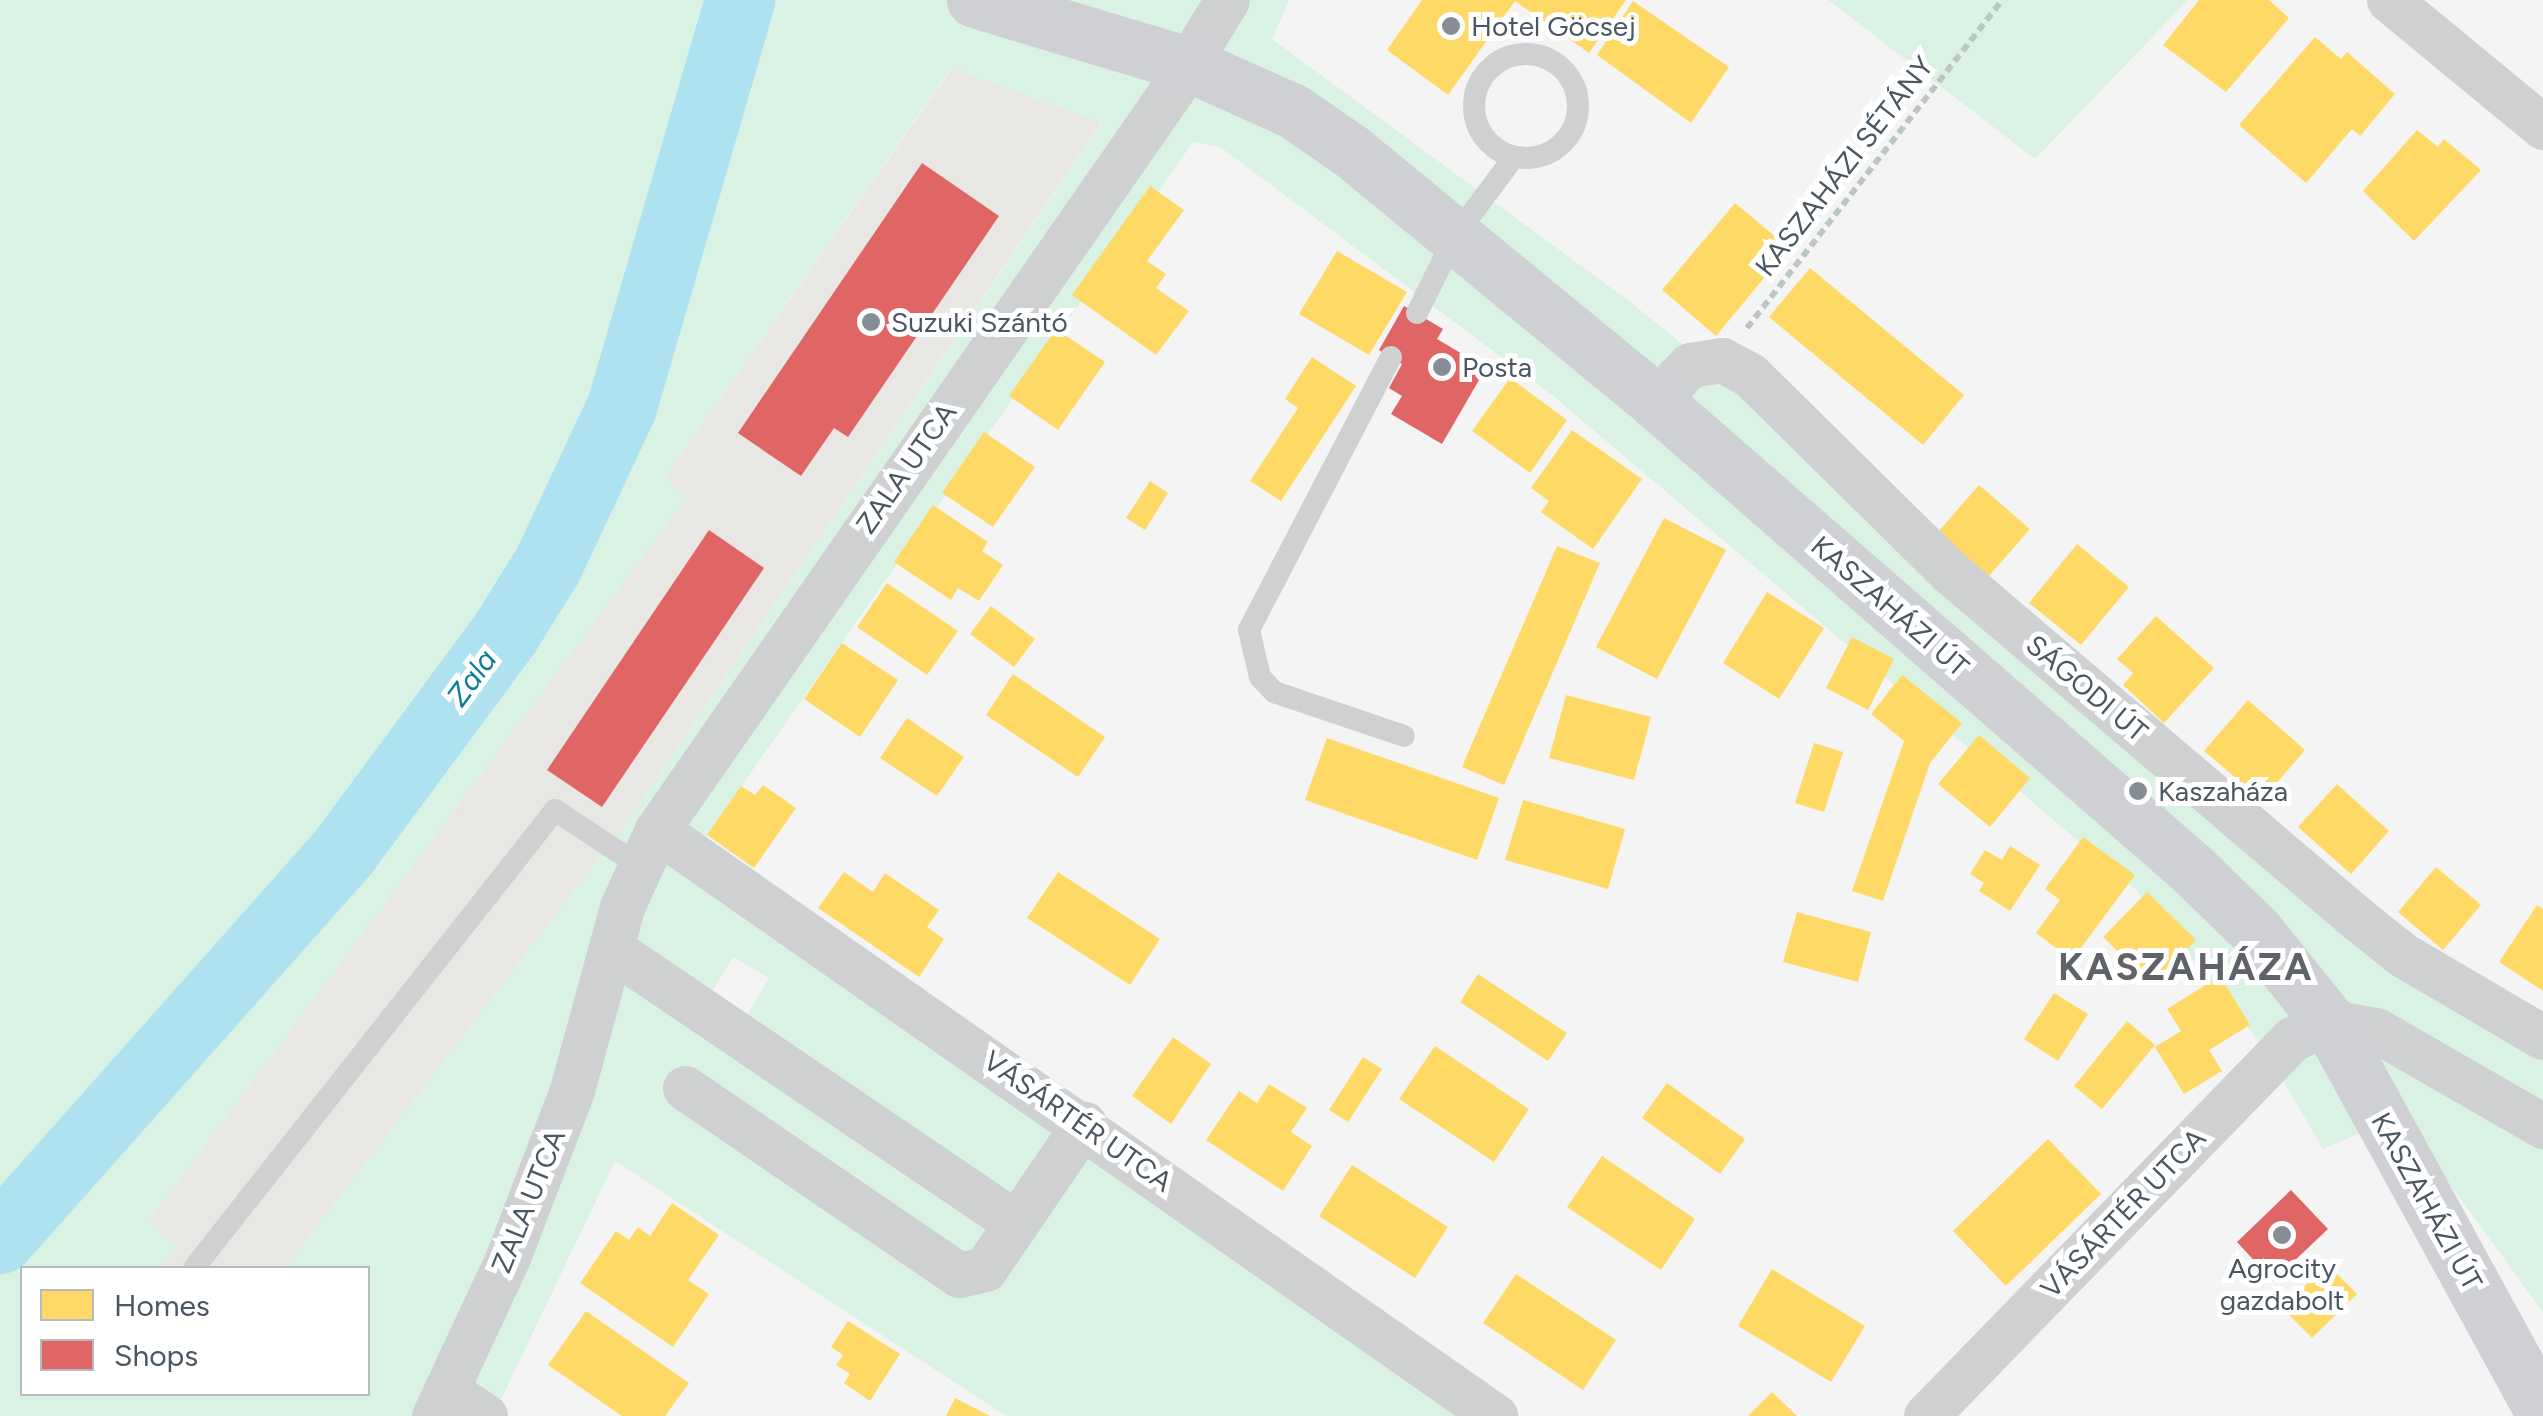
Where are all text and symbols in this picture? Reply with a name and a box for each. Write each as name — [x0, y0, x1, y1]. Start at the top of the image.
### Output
place label: Hotel Göcsej — [1471, 9, 1636, 43]
marker: Hotel Göcsej — [1440, 15, 1462, 37]
street label: KASZAHÁZI SÉTÁNY — [1748, 50, 1940, 282]
place label: Suzuki Szántó — [891, 305, 1068, 339]
marker: Suzuki Szántó — [860, 311, 882, 333]
place label: Posta — [1462, 350, 1532, 384]
marker: Posta — [1431, 356, 1453, 378]
street label: ZALA UTCA — [849, 396, 963, 540]
street label: KASZAHÁZI ÚT — [1804, 529, 1976, 683]
street label: SÁGODI ÚT — [2020, 628, 2154, 748]
water label: Zala — [439, 643, 505, 713]
place label: Kaszaháza — [2158, 774, 2288, 808]
marker: Kaszaháza — [2127, 780, 2149, 802]
district label: KASZAHÁZA — [2058, 945, 2314, 991]
street label: VÁSÁRTÉR UTCA — [977, 1043, 1179, 1199]
street label: KASZAHÁZI ÚT — [2364, 1106, 2490, 1296]
street label: VÁSÁRTÉR UTCA — [2034, 1121, 2212, 1305]
street label: ZALA UTCA — [484, 1124, 572, 1278]
marker: Agrocity gazdabolt — [2271, 1224, 2293, 1246]
place label: Agrocity gazdabolt — [2220, 1251, 2344, 1317]
legend — [20, 1266, 370, 1396]
text: Homes — [114, 1287, 210, 1324]
text: Shops — [114, 1337, 198, 1374]

